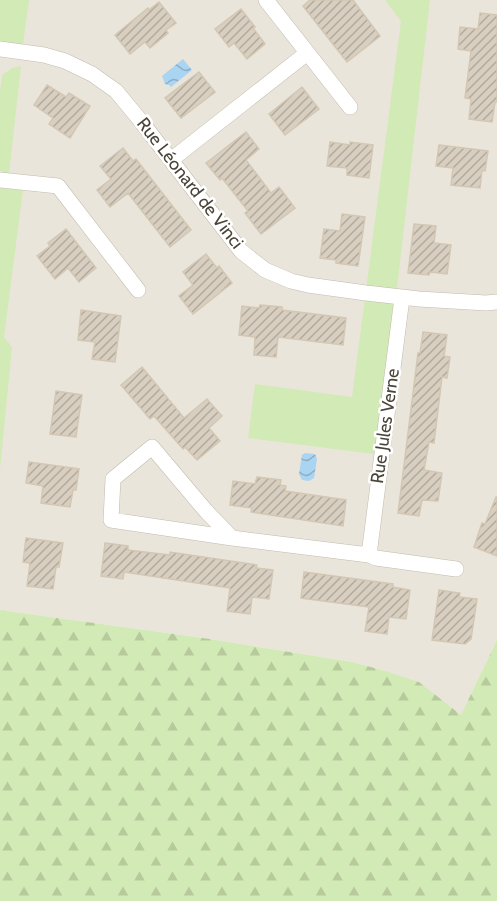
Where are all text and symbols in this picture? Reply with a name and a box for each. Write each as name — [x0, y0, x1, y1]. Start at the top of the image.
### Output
street label: Rue Léonard de Vinci — [132, 113, 248, 253]
street label: Rue Jules Verne — [366, 367, 404, 485]

